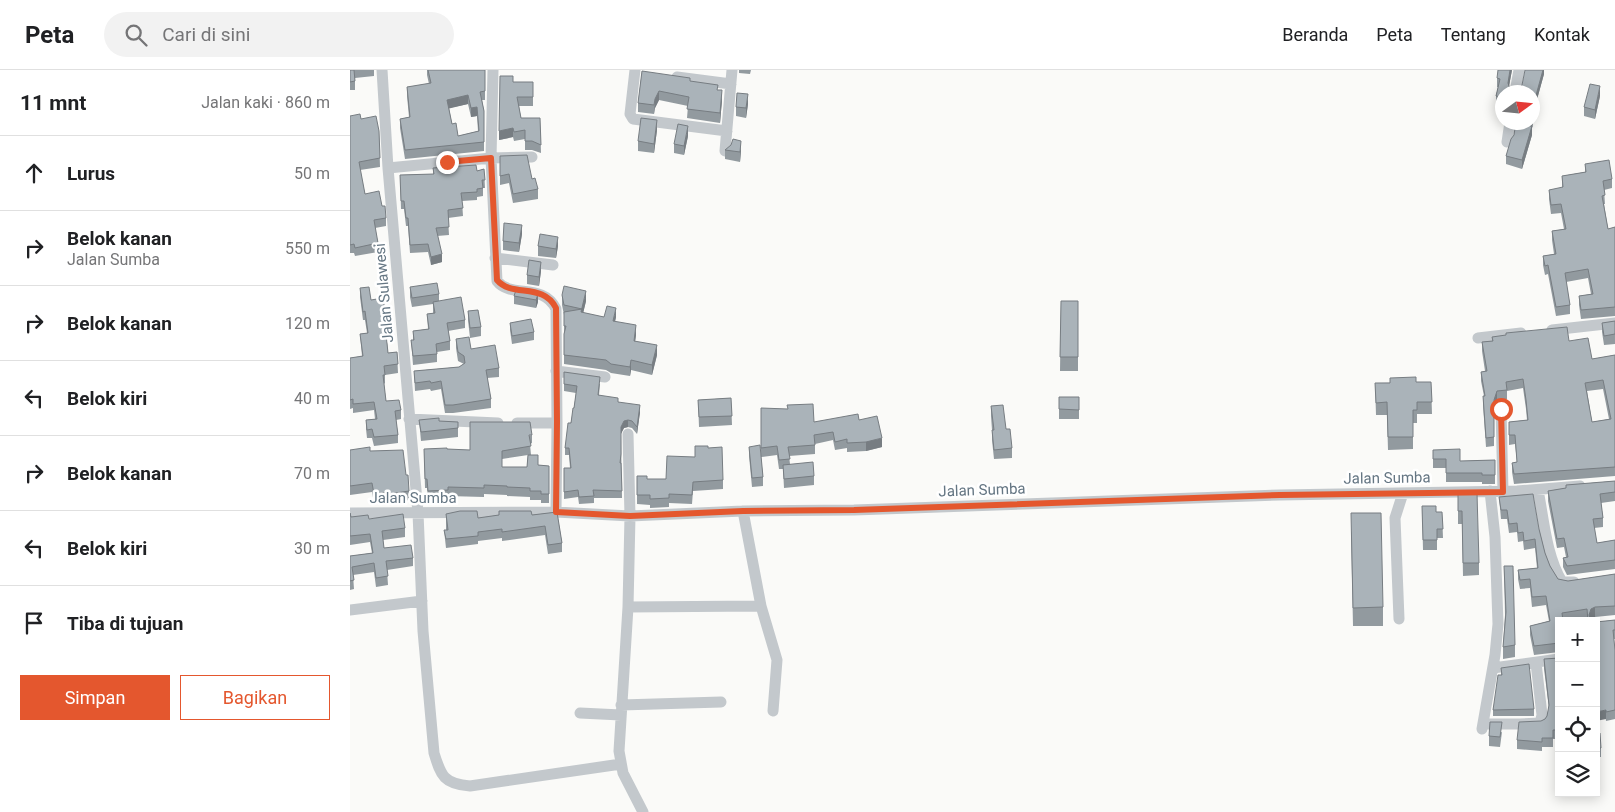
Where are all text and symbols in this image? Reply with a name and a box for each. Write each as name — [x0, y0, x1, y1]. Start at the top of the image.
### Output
search box — [104, 12, 454, 57]
text: Peta — [25, 21, 74, 49]
icon: search — [122, 21, 150, 49]
text: Cari di sini — [162, 23, 250, 46]
text: Beranda — [1282, 24, 1348, 45]
text: Peta — [1376, 24, 1413, 45]
text: Tentang — [1441, 24, 1506, 45]
text: Kontak — [1534, 24, 1590, 45]
north arrow — [1495, 85, 1540, 130]
text: 11 mnt — [20, 91, 86, 115]
text: Jalan kaki · 860 m — [201, 93, 330, 112]
route end — [436, 151, 459, 174]
icon: ahead — [20, 159, 48, 187]
text: Lurus — [67, 162, 115, 185]
text: 50 m — [294, 164, 330, 183]
text: Belok kanan — [67, 227, 172, 250]
icon: right — [20, 234, 48, 262]
text: 550 m — [285, 239, 330, 258]
street label: Jalan Sulawesi — [371, 242, 397, 344]
text: Jalan Sumba — [67, 250, 160, 269]
icon: right — [20, 309, 48, 337]
text: Belok kanan — [67, 312, 172, 335]
text: 120 m — [285, 314, 330, 333]
icon: left — [20, 384, 48, 412]
text: Belok kiri — [67, 387, 147, 410]
text: 40 m — [294, 389, 330, 408]
route start — [1490, 398, 1513, 421]
icon: right — [20, 459, 48, 487]
text: Belok kanan — [67, 462, 172, 485]
text: 70 m — [294, 464, 330, 483]
street label: Jalan Sumba — [1343, 468, 1431, 488]
street label: Jalan Sumba — [938, 479, 1026, 501]
street label: Jalan Sumba — [369, 489, 457, 507]
icon: left — [20, 534, 48, 562]
text: Belok kiri — [67, 537, 147, 560]
text: 30 m — [294, 539, 330, 558]
icon: arrive — [20, 609, 48, 637]
text: Tiba di tujuan — [67, 612, 183, 635]
map controls — [1555, 617, 1600, 797]
button: + — [1555, 617, 1600, 662]
button: − — [1555, 662, 1600, 707]
button: Simpan — [20, 675, 170, 720]
button: Bagikan — [180, 675, 330, 720]
button: locate — [1555, 707, 1600, 752]
button: layers — [1555, 752, 1600, 797]

